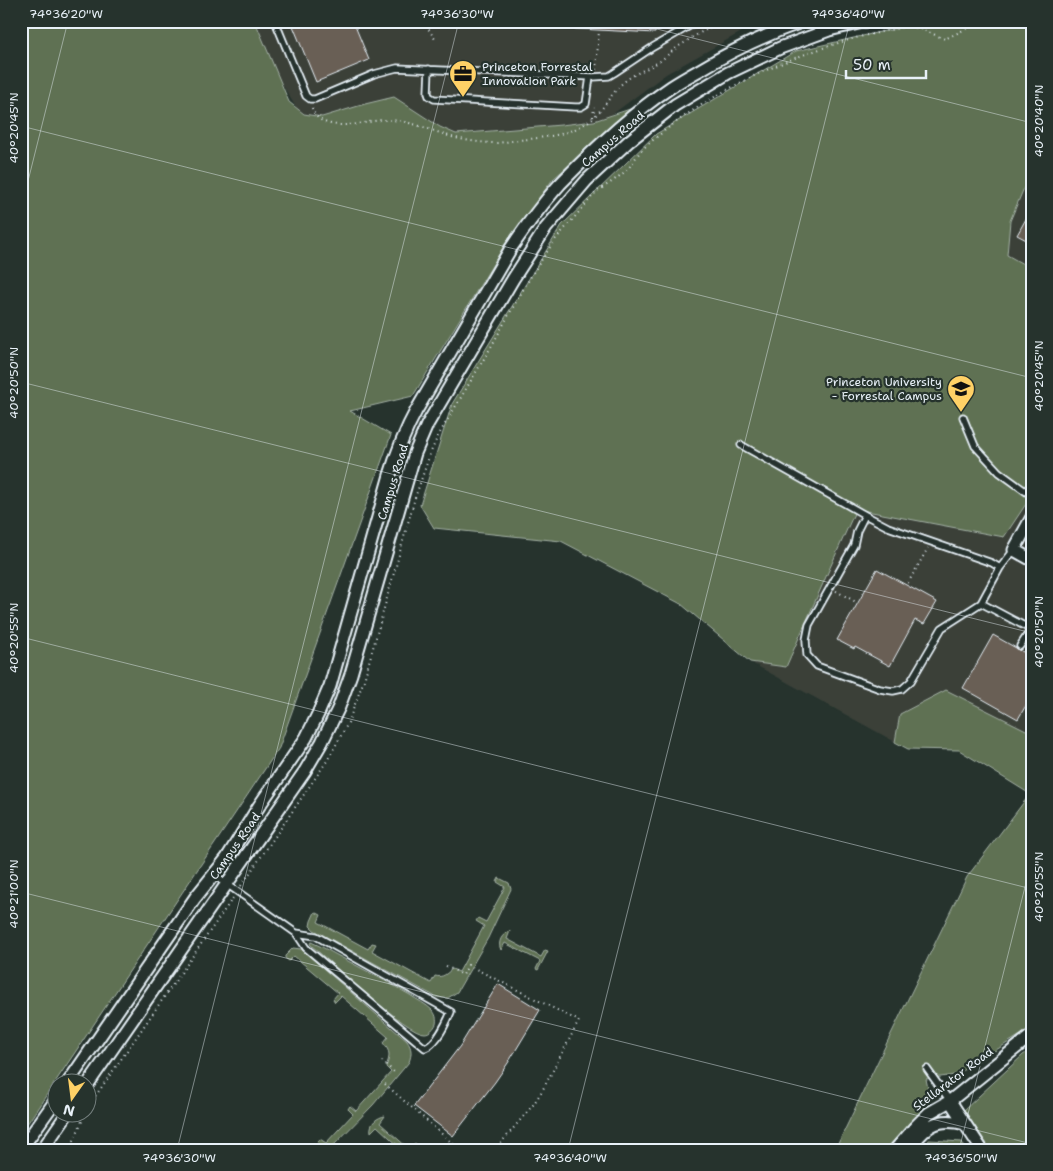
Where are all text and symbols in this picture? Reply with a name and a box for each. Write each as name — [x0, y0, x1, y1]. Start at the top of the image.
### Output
text: 74°36'20"W — [29, 6, 103, 22]
text: 74°36'30"W — [420, 6, 494, 22]
text: 74°36'40"W — [811, 6, 885, 22]
scale bar — [846, 48, 926, 80]
text: 50 m — [853, 55, 891, 75]
office icon: Princeton Forrestal Innovation Park — [448, 59, 478, 98]
place label: Princeton Forrestal Innovation Park — [482, 59, 593, 89]
text: 40°20'40"N — [1031, 85, 1047, 157]
text: 40°20'45"N — [6, 92, 22, 164]
street label: Campus Road — [578, 107, 648, 171]
text: 40°20'45"N — [1031, 340, 1047, 412]
text: 40°20'50"N — [6, 347, 22, 419]
place label: Princeton University - Forrestal Campus — [826, 374, 942, 404]
school or university icon: Princeton University - Forrestal Campus — [946, 374, 976, 413]
street label: Campus Road — [374, 442, 412, 522]
text: 40°20'50"N — [1031, 596, 1047, 668]
text: 40°20'55"N — [6, 603, 22, 673]
street label: Campus Road — [206, 809, 264, 883]
text: 40°20'55"N — [1031, 852, 1047, 922]
text: 40°21'00"N — [6, 859, 22, 929]
street label: Stellarator Road — [910, 1043, 997, 1114]
north arrow — [48, 1074, 98, 1124]
text: N — [61, 1101, 76, 1121]
text: 74°36'30"W — [142, 1150, 216, 1166]
text: 74°36'40"W — [533, 1150, 607, 1166]
text: 74°36'50"W — [924, 1150, 998, 1166]

